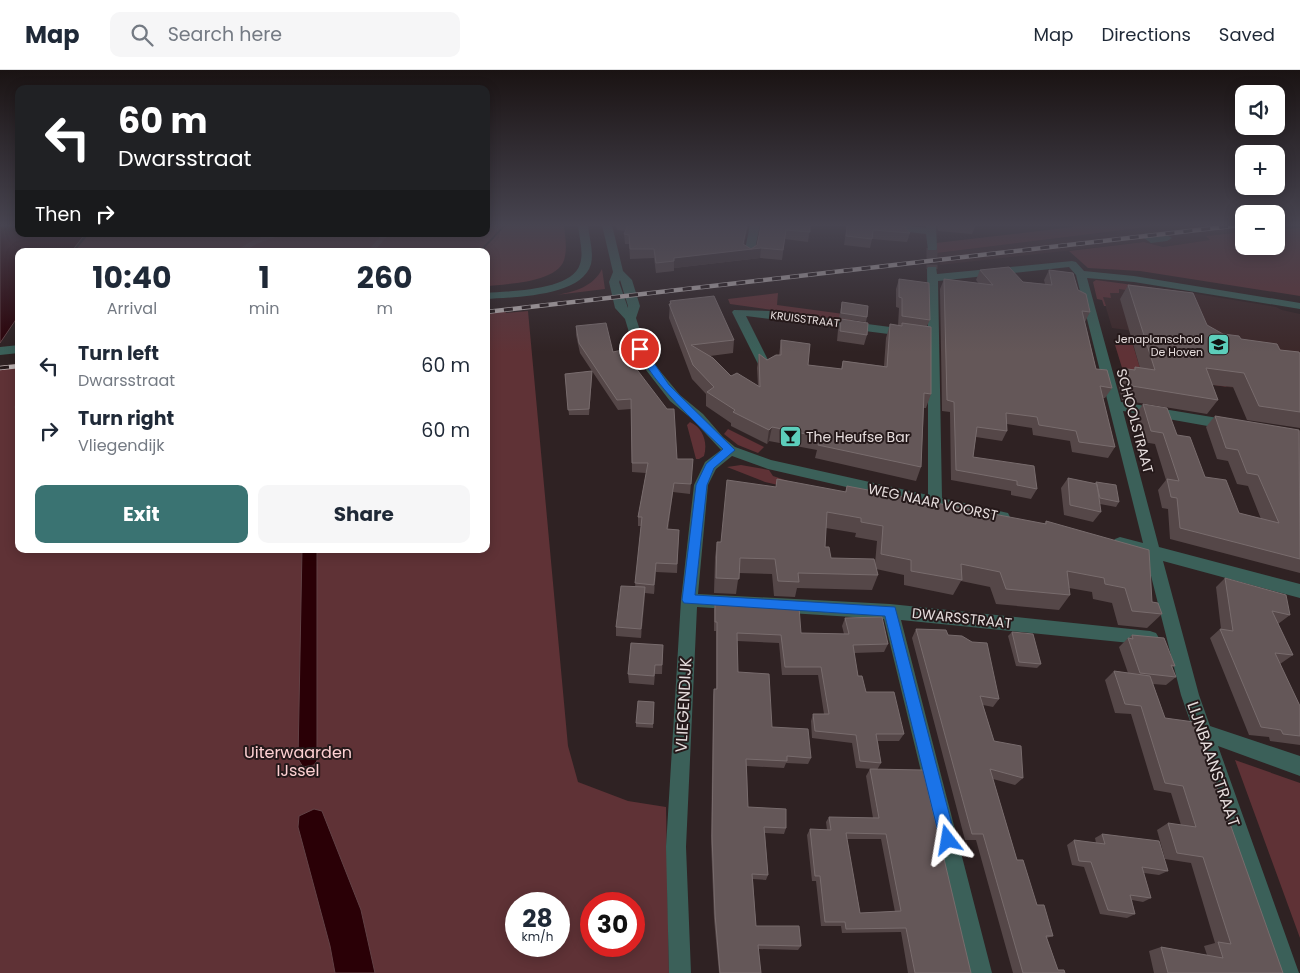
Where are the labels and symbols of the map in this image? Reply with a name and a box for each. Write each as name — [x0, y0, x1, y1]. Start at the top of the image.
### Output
street label: KRUISSTRAAT — [769, 307, 841, 331]
pin — [619, 328, 661, 370]
place label: Jenaplanschool De Hoven — [1115, 331, 1203, 360]
school or university icon: Jenaplanschool De Hoven — [1207, 333, 1231, 357]
street label: SCHOOLSTRAAT — [1111, 366, 1159, 476]
bar icon: The Heufse Bar — [778, 425, 802, 449]
place label: The Heufse Bar — [806, 427, 910, 447]
street label: WEG NAAR VOORST — [866, 478, 1000, 526]
street label: DWARSSTRAAT — [911, 603, 1013, 633]
street label: VLIEGENDIJK — [670, 657, 697, 753]
street label: LIJNBAANSTRAAT — [1181, 698, 1246, 830]
park label: Uiterwaarden IJssel — [244, 741, 352, 782]
position arrow — [921, 813, 973, 865]
speed limit sign: 30 — [580, 892, 645, 957]

